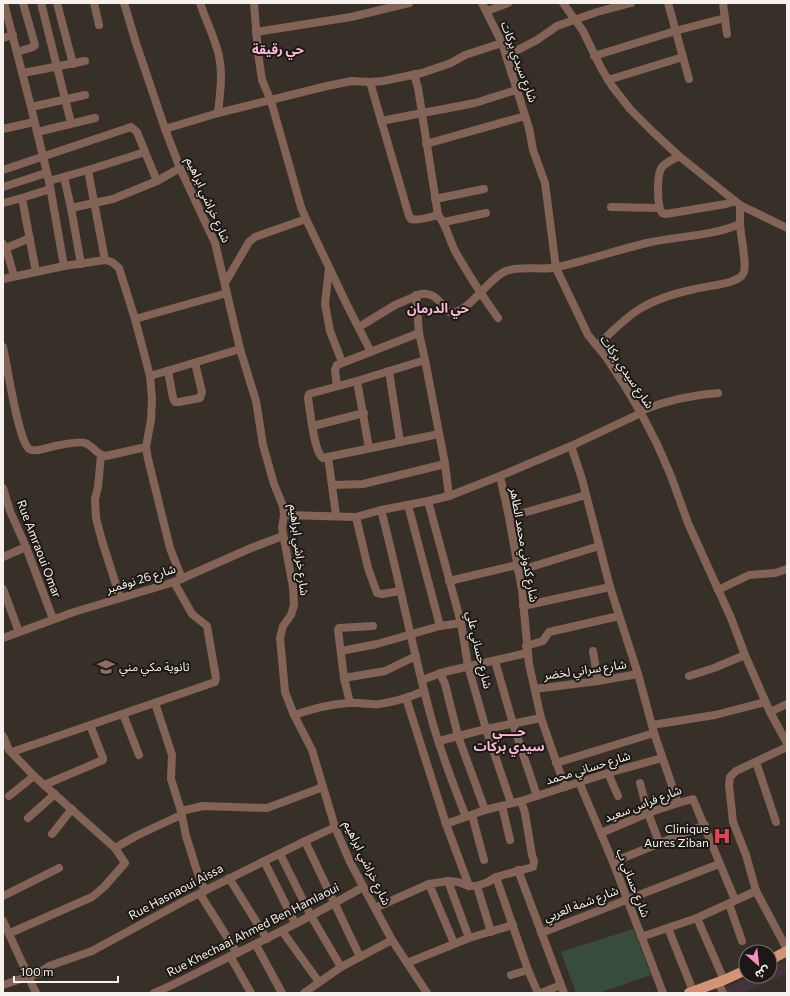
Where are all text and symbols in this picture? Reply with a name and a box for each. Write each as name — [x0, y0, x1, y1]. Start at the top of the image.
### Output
street label: شارع سيدي بركات — [495, 19, 541, 105]
district label: حي رقيقة — [252, 41, 304, 60]
street label: شارع خراشي ابراهيم — [180, 155, 234, 246]
district label: حي الدرمان — [407, 300, 469, 319]
street label: شارع سيدي بركات — [595, 332, 657, 413]
street label: شارع كدوني محمد الطاهر — [504, 486, 542, 604]
street label: Rue Amraoui Omar — [15, 498, 65, 600]
street label: شارع خراشي ابراهيم — [284, 503, 313, 597]
street label: شارع 26 نوفمبر — [103, 561, 178, 598]
street label: شارع حساني علي — [461, 610, 496, 691]
street label: شارع سراني لخضر — [541, 656, 628, 686]
school or university icon: ثانوية مكي مني — [96, 657, 116, 677]
place label: ثانوية مكي مني — [119, 659, 190, 677]
district label: حــــي سيدي بركات — [473, 723, 545, 757]
street label: شارع حساني محمد — [544, 747, 633, 790]
street label: شارع فراس سعيد — [602, 782, 684, 827]
street label: شارع خراشي ابراهيم — [338, 818, 394, 909]
place label: Clinique Aures Ziban — [644, 821, 709, 849]
hospital icon: Clinique Aures Ziban — [712, 826, 732, 846]
street label: شارع حساني ب — [611, 846, 654, 920]
street label: Rue Hasnaoui Aissa — [126, 860, 225, 922]
street label: Rue Khechaai Ahmed Ben Hamlaoui — [164, 879, 341, 979]
street label: شارع شمة العربي — [541, 882, 621, 927]
north arrow — [738, 944, 778, 984]
scale bar — [14, 958, 118, 984]
text: ش — [753, 963, 773, 983]
text: 100 m — [20, 964, 54, 978]

